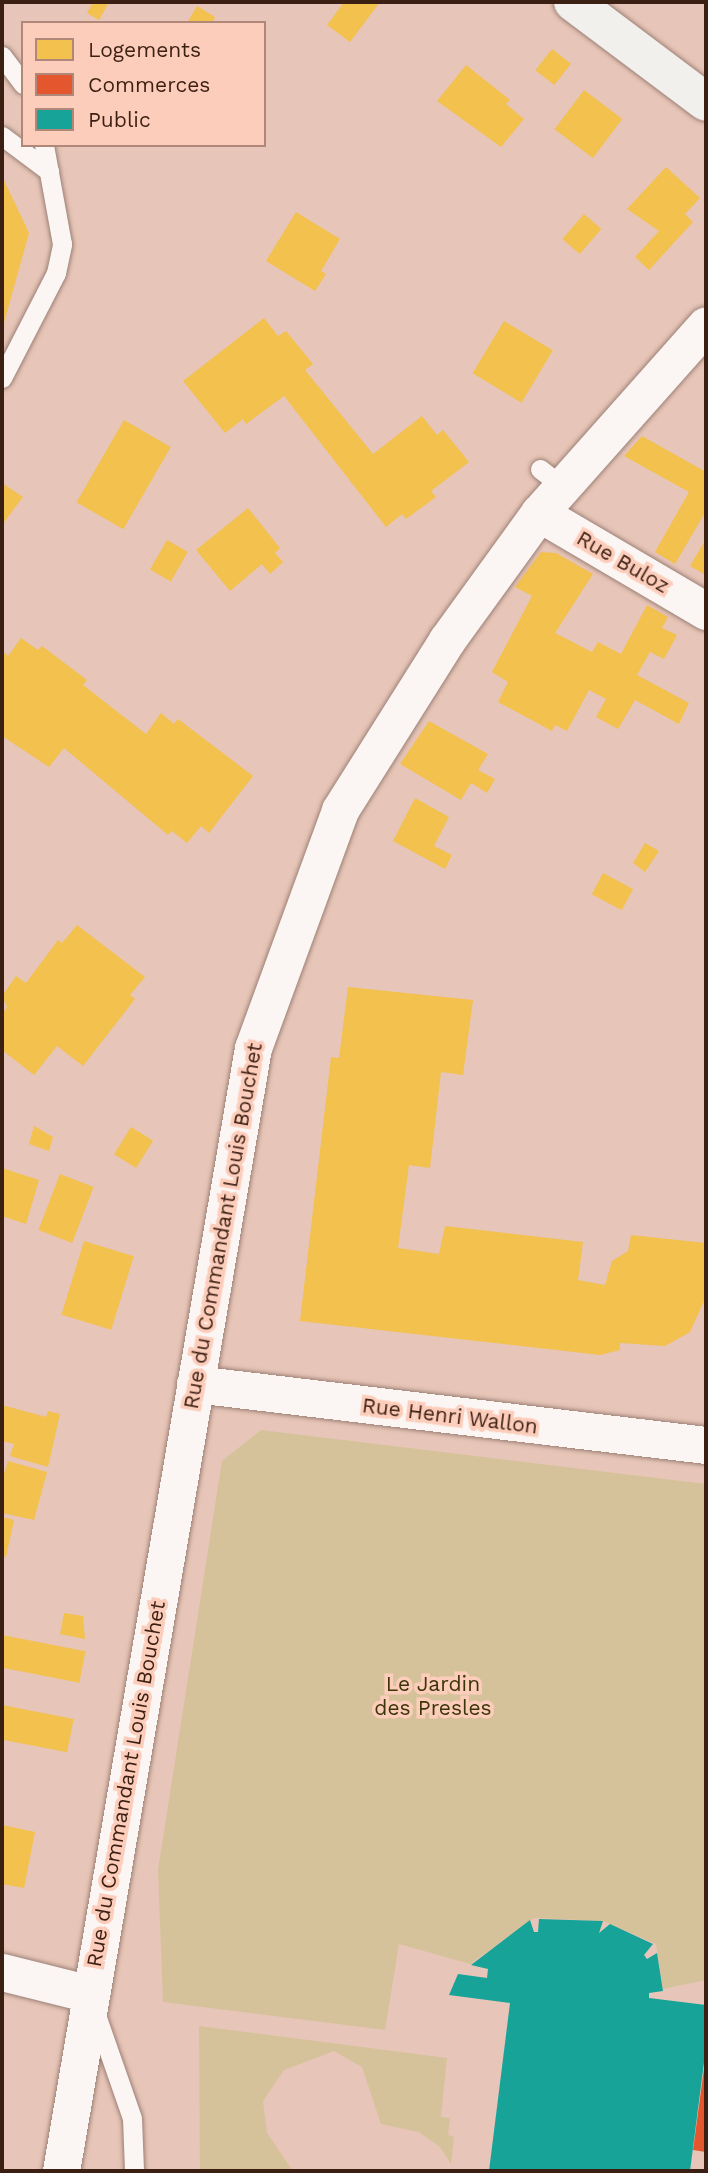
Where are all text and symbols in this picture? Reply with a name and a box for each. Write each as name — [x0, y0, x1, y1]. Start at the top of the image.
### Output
legend — [21, 21, 266, 147]
text: Logements — [88, 37, 201, 62]
text: Commerces — [88, 72, 210, 97]
text: Public — [88, 107, 151, 132]
street label: Rue Buloz — [572, 525, 674, 599]
street label: Rue du Commandant Louis Bouchet — [178, 1041, 268, 1411]
street label: Rue Henri Wallon — [360, 1393, 540, 1439]
street label: Rue du Commandant Louis Bouchet — [81, 1599, 171, 1969]
park label: Le Jardin des Presles — [374, 1671, 492, 1721]

